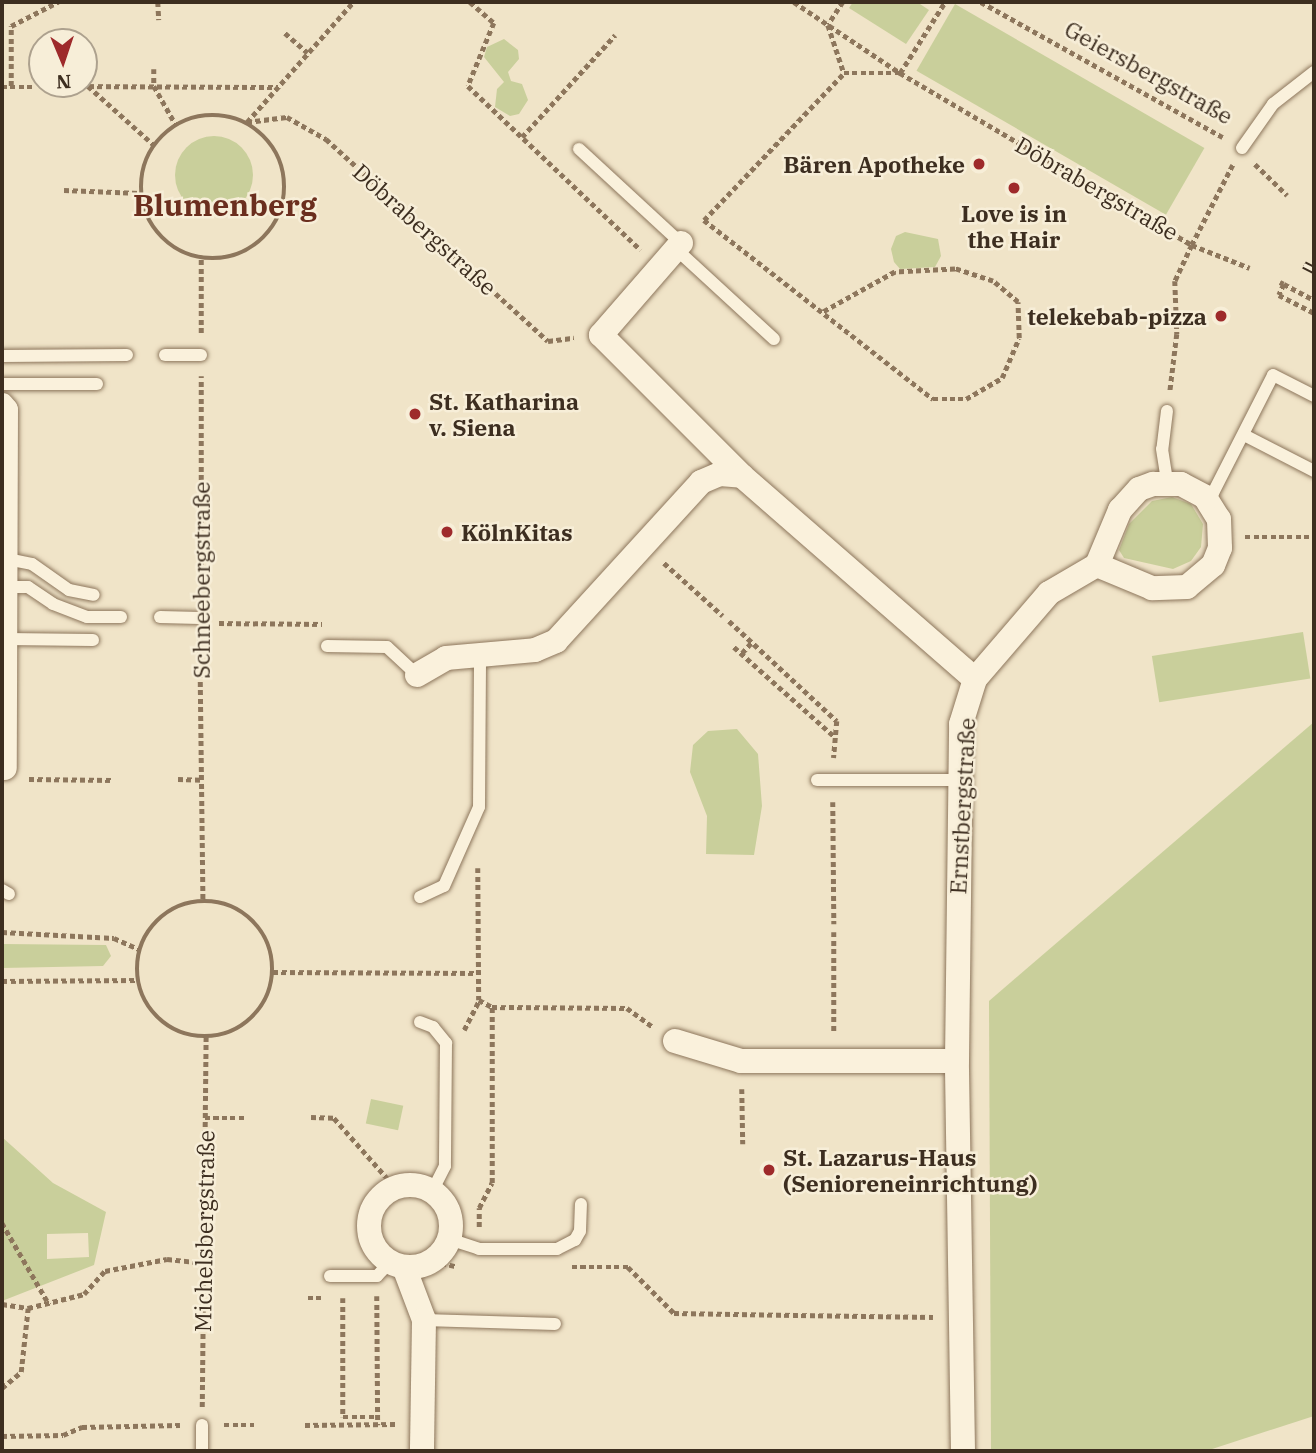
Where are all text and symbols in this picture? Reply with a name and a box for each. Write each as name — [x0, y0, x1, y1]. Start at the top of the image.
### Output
street label: Geiersbergstraße — [1060, 14, 1238, 130]
north arrow — [28, 28, 98, 98]
text: N — [56, 70, 72, 94]
street label: Döbrabergstraße — [1011, 130, 1183, 246]
place label: Bären Apotheke — [783, 150, 965, 178]
marker: Bären Apotheke — [971, 156, 987, 172]
street label: Döbrabergstraße — [348, 157, 502, 301]
marker: Love is in the Hair — [1006, 180, 1022, 196]
district label: Blumenberg — [133, 187, 317, 223]
place label: Love is in the Hair — [961, 199, 1067, 253]
place label: telekebab-pizza — [1027, 302, 1207, 330]
marker: telekebab-pizza — [1213, 308, 1229, 324]
place label: St. Katharina v. Siena — [429, 387, 579, 441]
marker: St. Katharina v. Siena — [407, 406, 423, 422]
street label: Schneebergstraße — [187, 481, 215, 679]
place label: KölnKitas — [461, 518, 573, 546]
marker: KölnKitas — [439, 524, 455, 540]
street label: Ernstbergstraße — [944, 717, 980, 895]
street label: Michelsbergstraße — [188, 1130, 220, 1332]
place label: St. Lazarus-Haus (Senioreneinrichtung) — [783, 1143, 1037, 1197]
marker: St. Lazarus-Haus (Senioreneinrichtung) — [761, 1162, 777, 1178]

